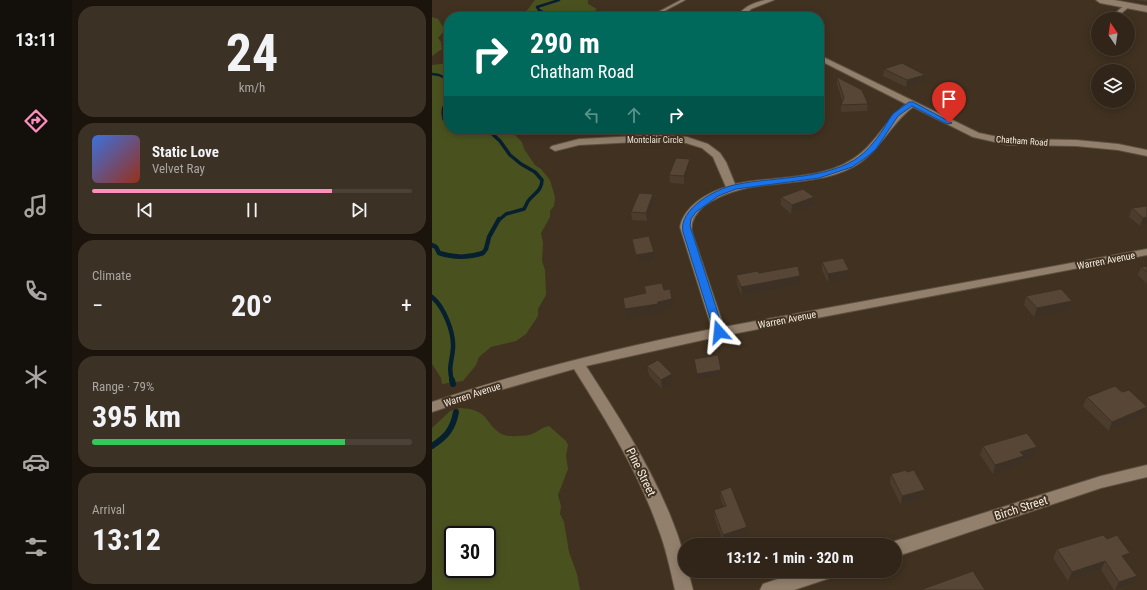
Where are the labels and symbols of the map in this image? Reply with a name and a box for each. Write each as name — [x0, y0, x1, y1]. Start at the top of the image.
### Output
north arrow — [1091, 12, 1135, 56]
pin — [932, 82, 966, 123]
street label: Chatham Road — [996, 134, 1048, 148]
street label: Montclair Circle — [627, 135, 683, 145]
street label: Warren Avenue — [1076, 249, 1136, 272]
street label: Warren Avenue — [757, 308, 817, 331]
position arrow — [698, 311, 740, 353]
street label: Warren Avenue — [442, 380, 502, 409]
street label: Pine Street — [623, 446, 659, 499]
street label: Birch Street — [993, 493, 1050, 523]
speed limit sign: 30 — [444, 526, 496, 578]

